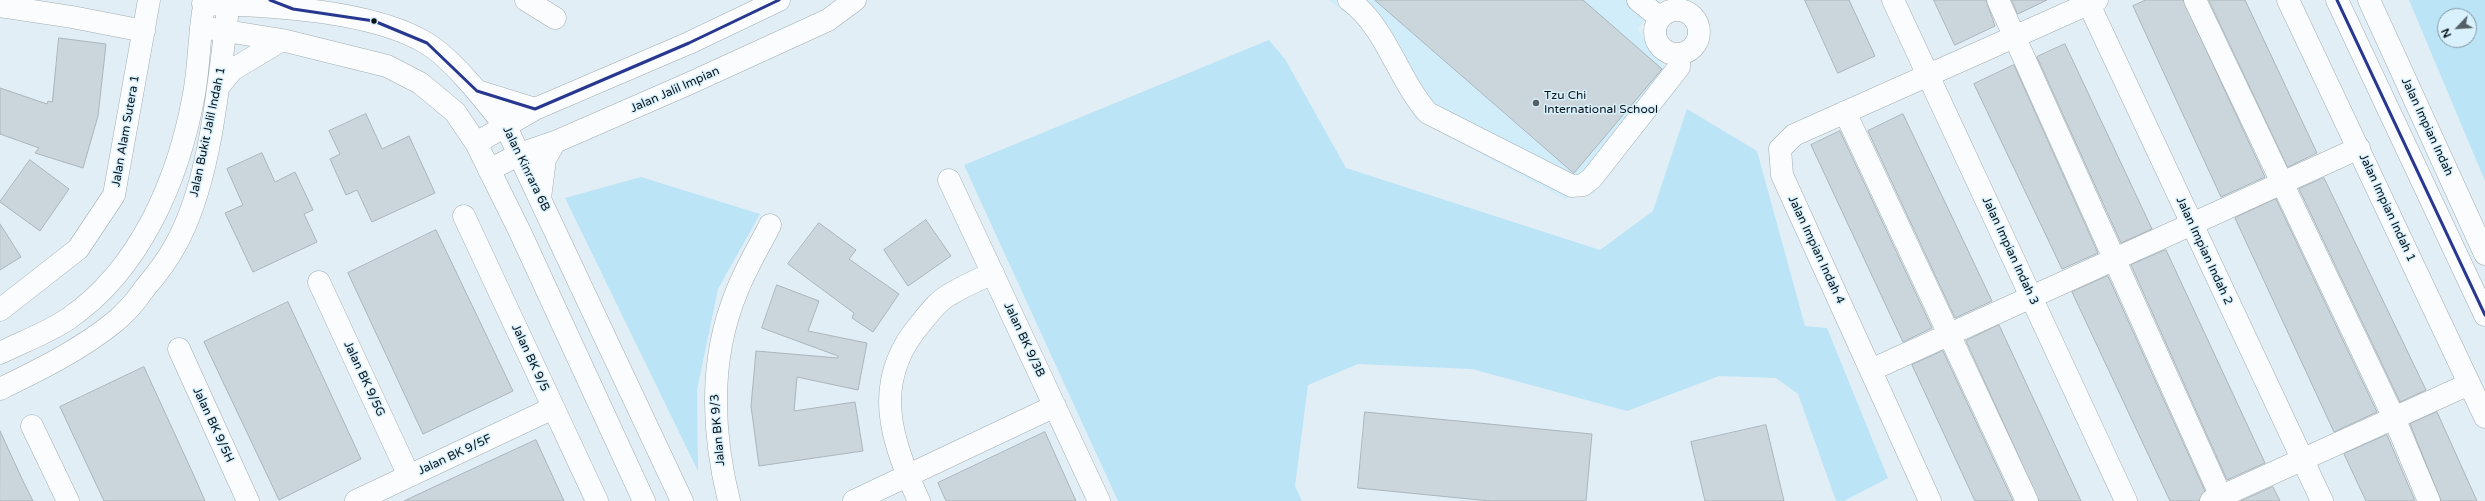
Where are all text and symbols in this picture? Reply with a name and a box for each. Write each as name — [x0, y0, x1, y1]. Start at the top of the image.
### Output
north arrow — [2437, 8, 2477, 48]
unlabelled marker — [369, 16, 379, 26]
text: N — [2439, 26, 2454, 40]
street label: Jalan Jalil Impian — [628, 64, 722, 116]
street label: Jalan Bukit Jalil Indah 1 — [187, 66, 229, 198]
street label: Jalan Alam Sutera 1 — [109, 74, 143, 188]
street label: Jalan Impian Indah — [2398, 76, 2456, 178]
place label: Tzu Chi International School — [1544, 89, 1658, 117]
marker: Tzu Chi International School — [1531, 98, 1541, 108]
street label: Jalan Kinrara 6B — [499, 124, 553, 214]
street label: Jalan Impian Indah 1 — [2356, 152, 2418, 264]
street label: Jalan Impian Indah 4 — [1785, 194, 1847, 306]
street label: Jalan Impian Indah 3 — [1979, 195, 2041, 307]
street label: Jalan Impian Indah 2 — [2173, 195, 2235, 307]
street label: Jalan BK 9/3B — [1000, 300, 1048, 380]
street label: Jalan BK 9/5 — [508, 322, 552, 394]
street label: Jalan BK 9/5G — [340, 339, 388, 419]
street label: Jalan BK 9/5H — [189, 385, 237, 465]
street label: Jalan BK 9/3 — [708, 393, 728, 467]
street label: Jalan BK 9/5F — [416, 432, 494, 478]

